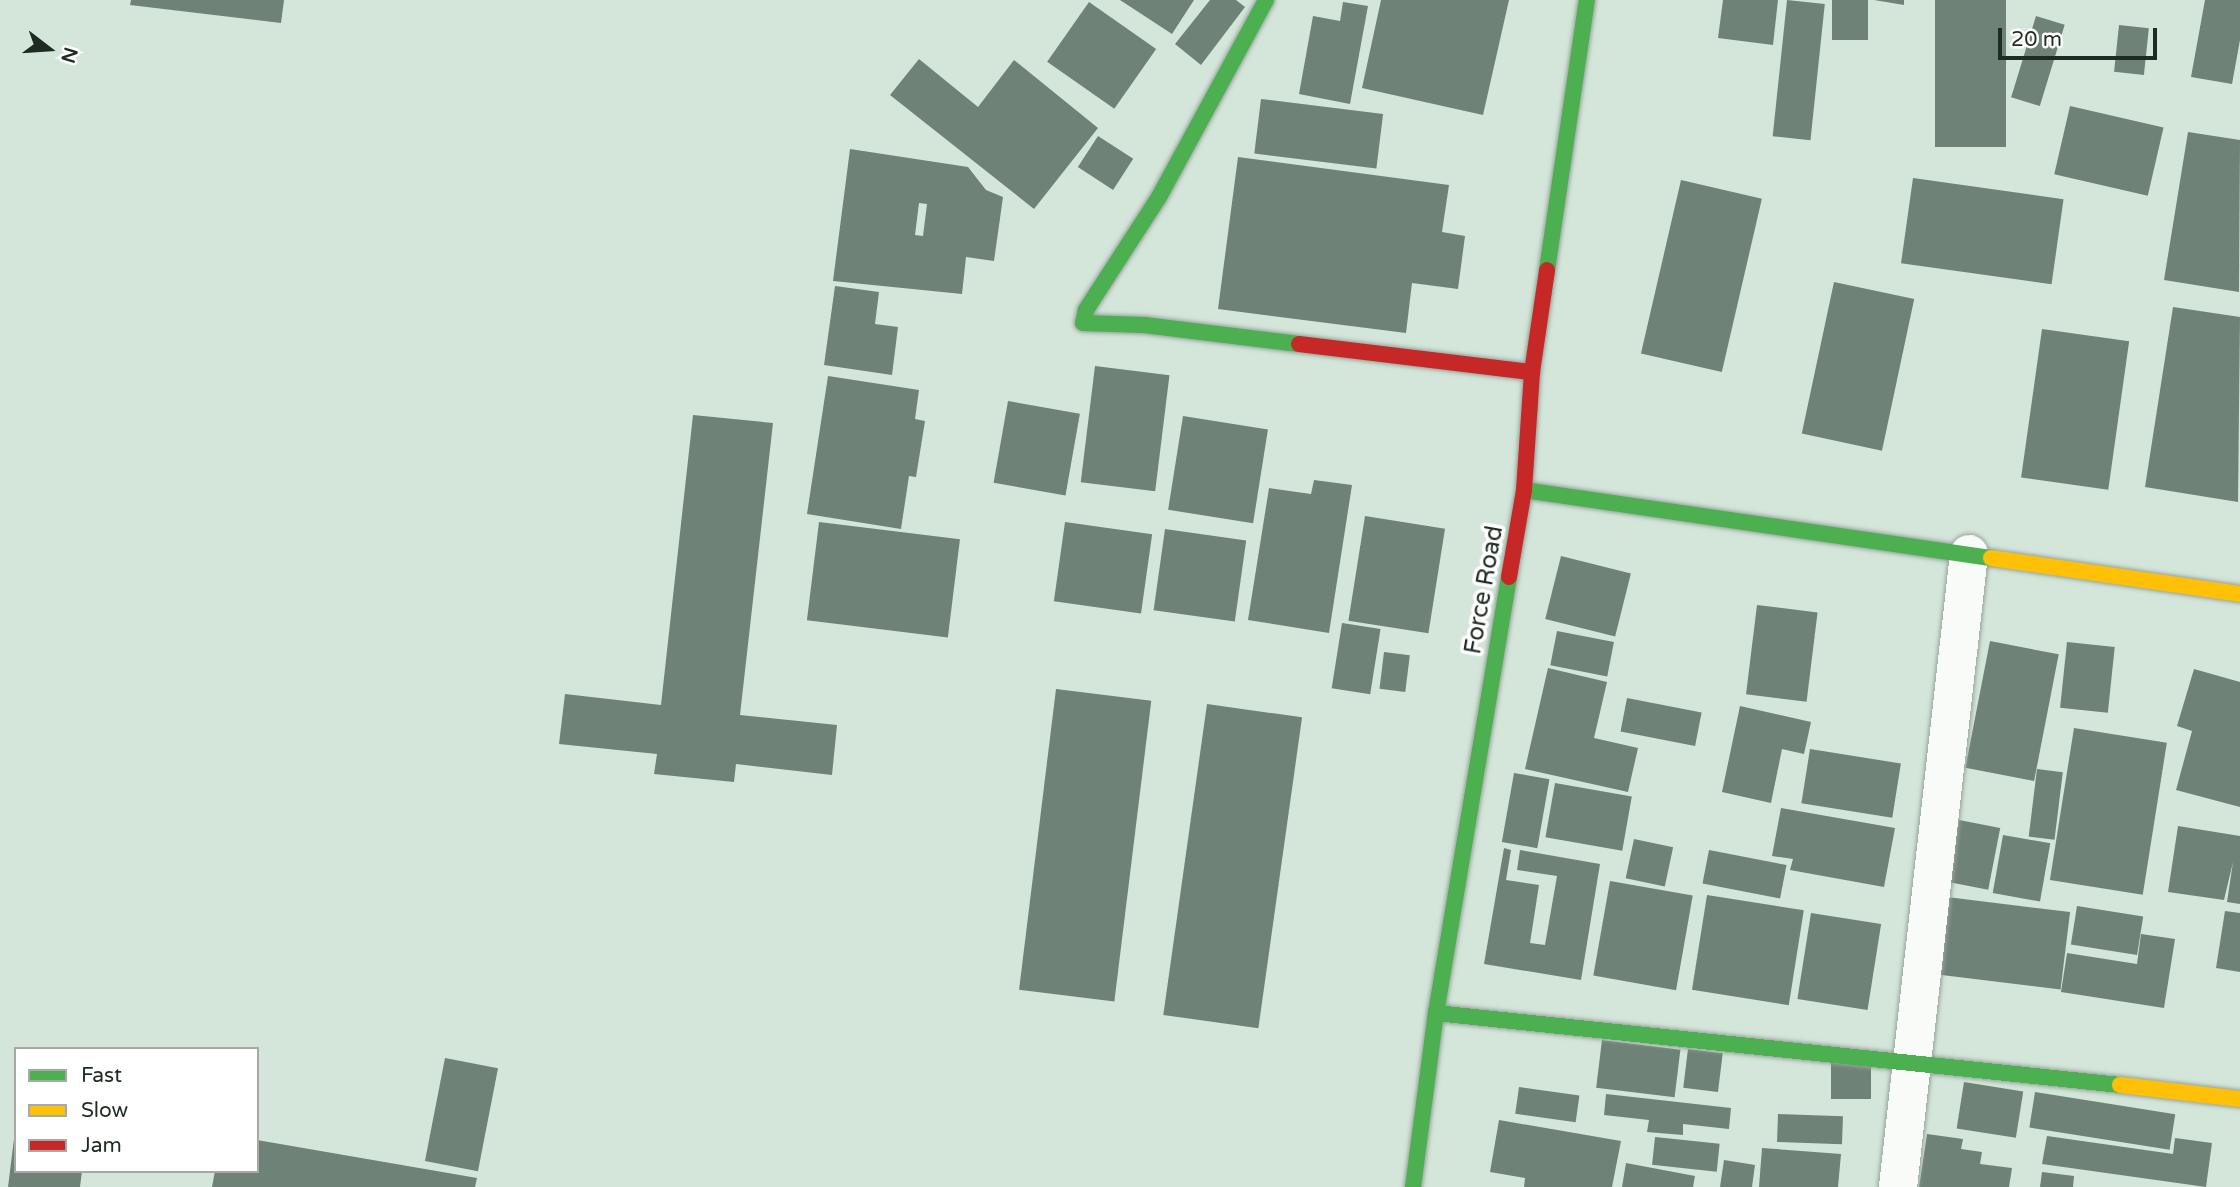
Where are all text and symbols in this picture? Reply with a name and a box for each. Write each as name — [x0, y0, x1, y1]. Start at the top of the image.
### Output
north arrow — [14, 14, 84, 84]
scale bar — [2002, 14, 2161, 58]
text: 20 m — [2011, 27, 2062, 52]
text: N — [56, 45, 82, 66]
street label: Force Road — [1459, 524, 1509, 656]
legend — [14, 1047, 259, 1173]
text: Fast — [81, 1063, 122, 1088]
text: Slow — [81, 1098, 128, 1123]
text: Jam — [81, 1133, 122, 1158]

